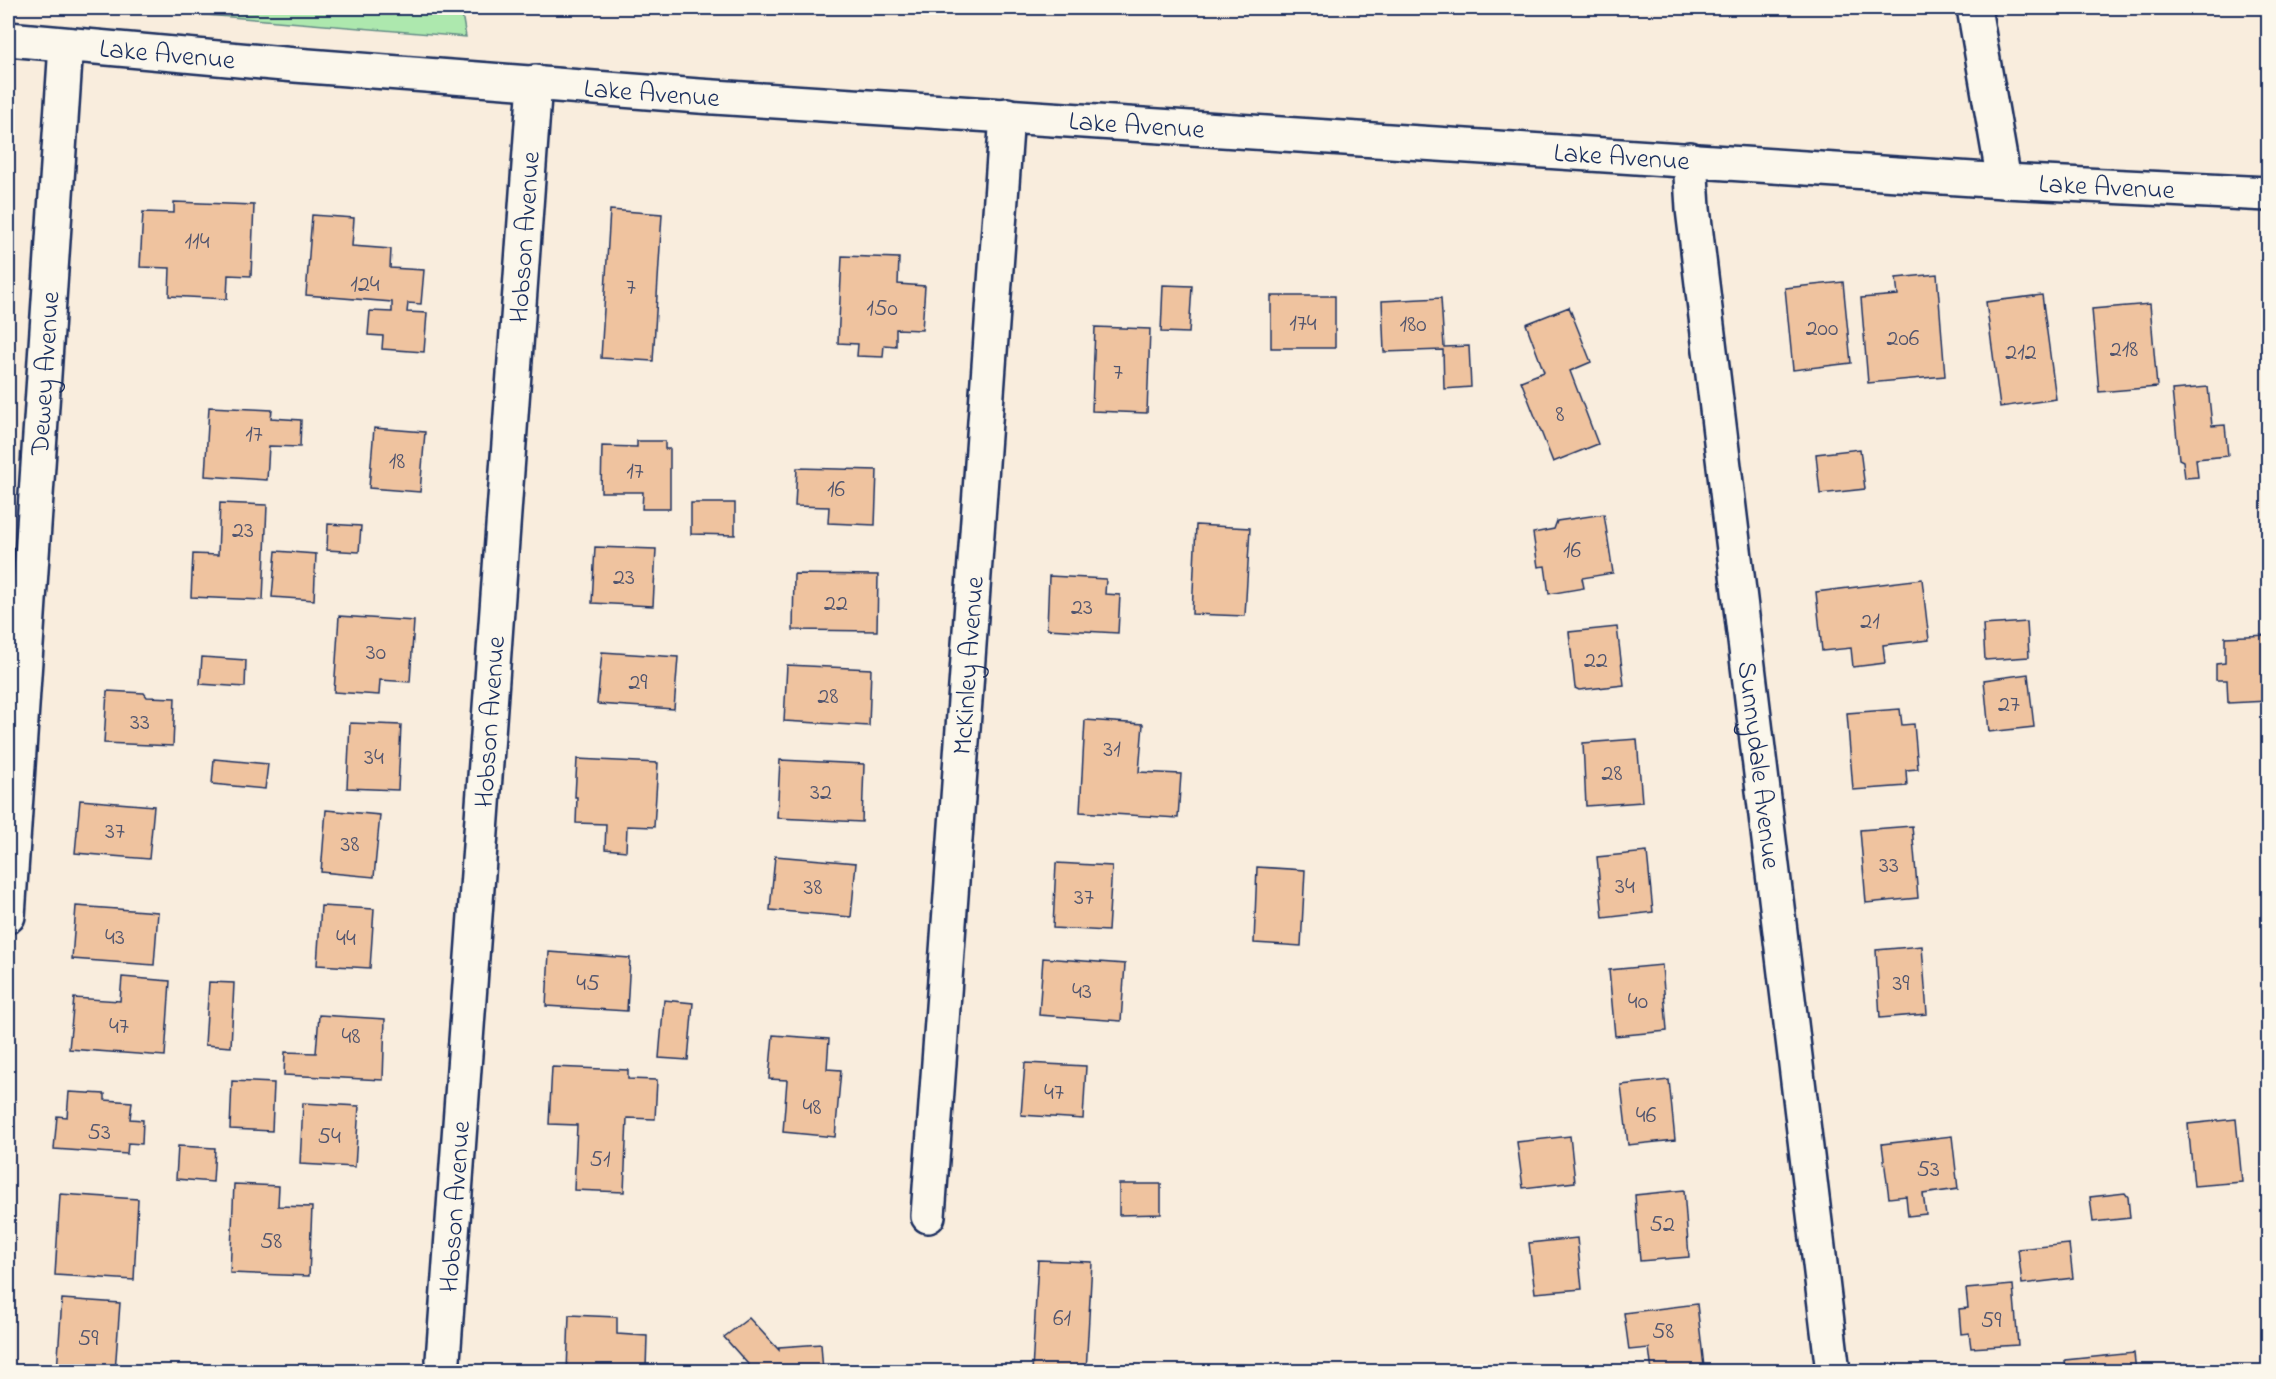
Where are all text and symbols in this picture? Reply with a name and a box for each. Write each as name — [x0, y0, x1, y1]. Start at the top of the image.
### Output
street label: Lake Avenue — [98, 30, 238, 82]
street label: Lake Avenue — [582, 70, 722, 119]
street label: Lake Avenue — [1067, 103, 1207, 151]
street label: Lake Avenue — [1552, 135, 1692, 183]
street label: Hobson Avenue — [501, 149, 552, 324]
street label: Lake Avenue — [2038, 166, 2176, 211]
house number: 114 — [184, 225, 210, 260]
house number: 124 — [350, 268, 380, 303]
house number: 7 — [626, 271, 636, 306]
street label: Dewey Avenue — [22, 289, 72, 458]
house number: 150 — [866, 292, 898, 327]
house number: 174 — [1289, 307, 1317, 342]
house number: 180 — [1400, 308, 1427, 343]
house number: 200 — [1806, 312, 1838, 347]
house number: 206 — [1887, 322, 1920, 357]
house number: 218 — [2110, 333, 2138, 368]
house number: 212 — [2005, 336, 2037, 371]
house number: 7 — [1113, 356, 1123, 391]
house number: 8 — [1556, 398, 1565, 433]
house number: 17 — [245, 418, 263, 453]
house number: 18 — [389, 445, 405, 480]
house number: 17 — [626, 455, 644, 490]
house number: 16 — [827, 473, 846, 508]
house number: 23 — [232, 514, 254, 549]
house number: 16 — [1563, 534, 1582, 569]
house number: 23 — [613, 561, 635, 596]
street label: McKinley Avenue — [944, 574, 996, 756]
house number: 22 — [824, 587, 848, 622]
house number: 23 — [1071, 591, 1093, 626]
house number: 21 — [1860, 605, 1880, 640]
street label: Hobson Avenue — [466, 634, 517, 809]
house number: 30 — [366, 636, 386, 671]
house number: 22 — [1584, 644, 1608, 679]
street label: Sunnydale Avenue — [1726, 659, 1789, 872]
house number: 29 — [628, 666, 648, 701]
house number: 28 — [818, 680, 838, 715]
house number: 27 — [1998, 688, 2020, 723]
house number: 33 — [130, 706, 150, 741]
house number: 31 — [1103, 733, 1121, 768]
house number: 34 — [364, 741, 384, 776]
house number: 28 — [1602, 757, 1622, 792]
house number: 32 — [810, 776, 832, 811]
house number: 37 — [105, 815, 125, 850]
house number: 38 — [341, 828, 359, 863]
house number: 33 — [1879, 849, 1899, 884]
house number: 34 — [1615, 870, 1635, 905]
house number: 38 — [804, 871, 822, 906]
house number: 37 — [1074, 881, 1094, 916]
house number: 43 — [105, 921, 125, 956]
house number: 44 — [336, 922, 356, 957]
house number: 45 — [576, 967, 600, 1002]
house number: 39 — [1892, 967, 1910, 1002]
house number: 43 — [1072, 975, 1092, 1010]
house number: 40 — [1628, 985, 1648, 1020]
house number: 47 — [109, 1010, 129, 1045]
house number: 48 — [342, 1020, 360, 1055]
house number: 47 — [1044, 1076, 1064, 1111]
house number: 48 — [803, 1091, 821, 1126]
house number: 46 — [1636, 1099, 1657, 1134]
house number: 53 — [87, 1116, 111, 1151]
street label: Hobson Avenue — [431, 1119, 482, 1294]
house number: 54 — [317, 1120, 341, 1155]
house number: 51 — [589, 1143, 611, 1178]
house number: 53 — [1916, 1153, 1940, 1188]
house number: 52 — [1649, 1208, 1675, 1243]
house number: 58 — [260, 1225, 282, 1260]
house number: 61 — [1053, 1302, 1071, 1337]
house number: 59 — [1981, 1304, 2002, 1339]
house number: 58 — [1652, 1315, 1674, 1350]
house number: 59 — [78, 1322, 99, 1357]

